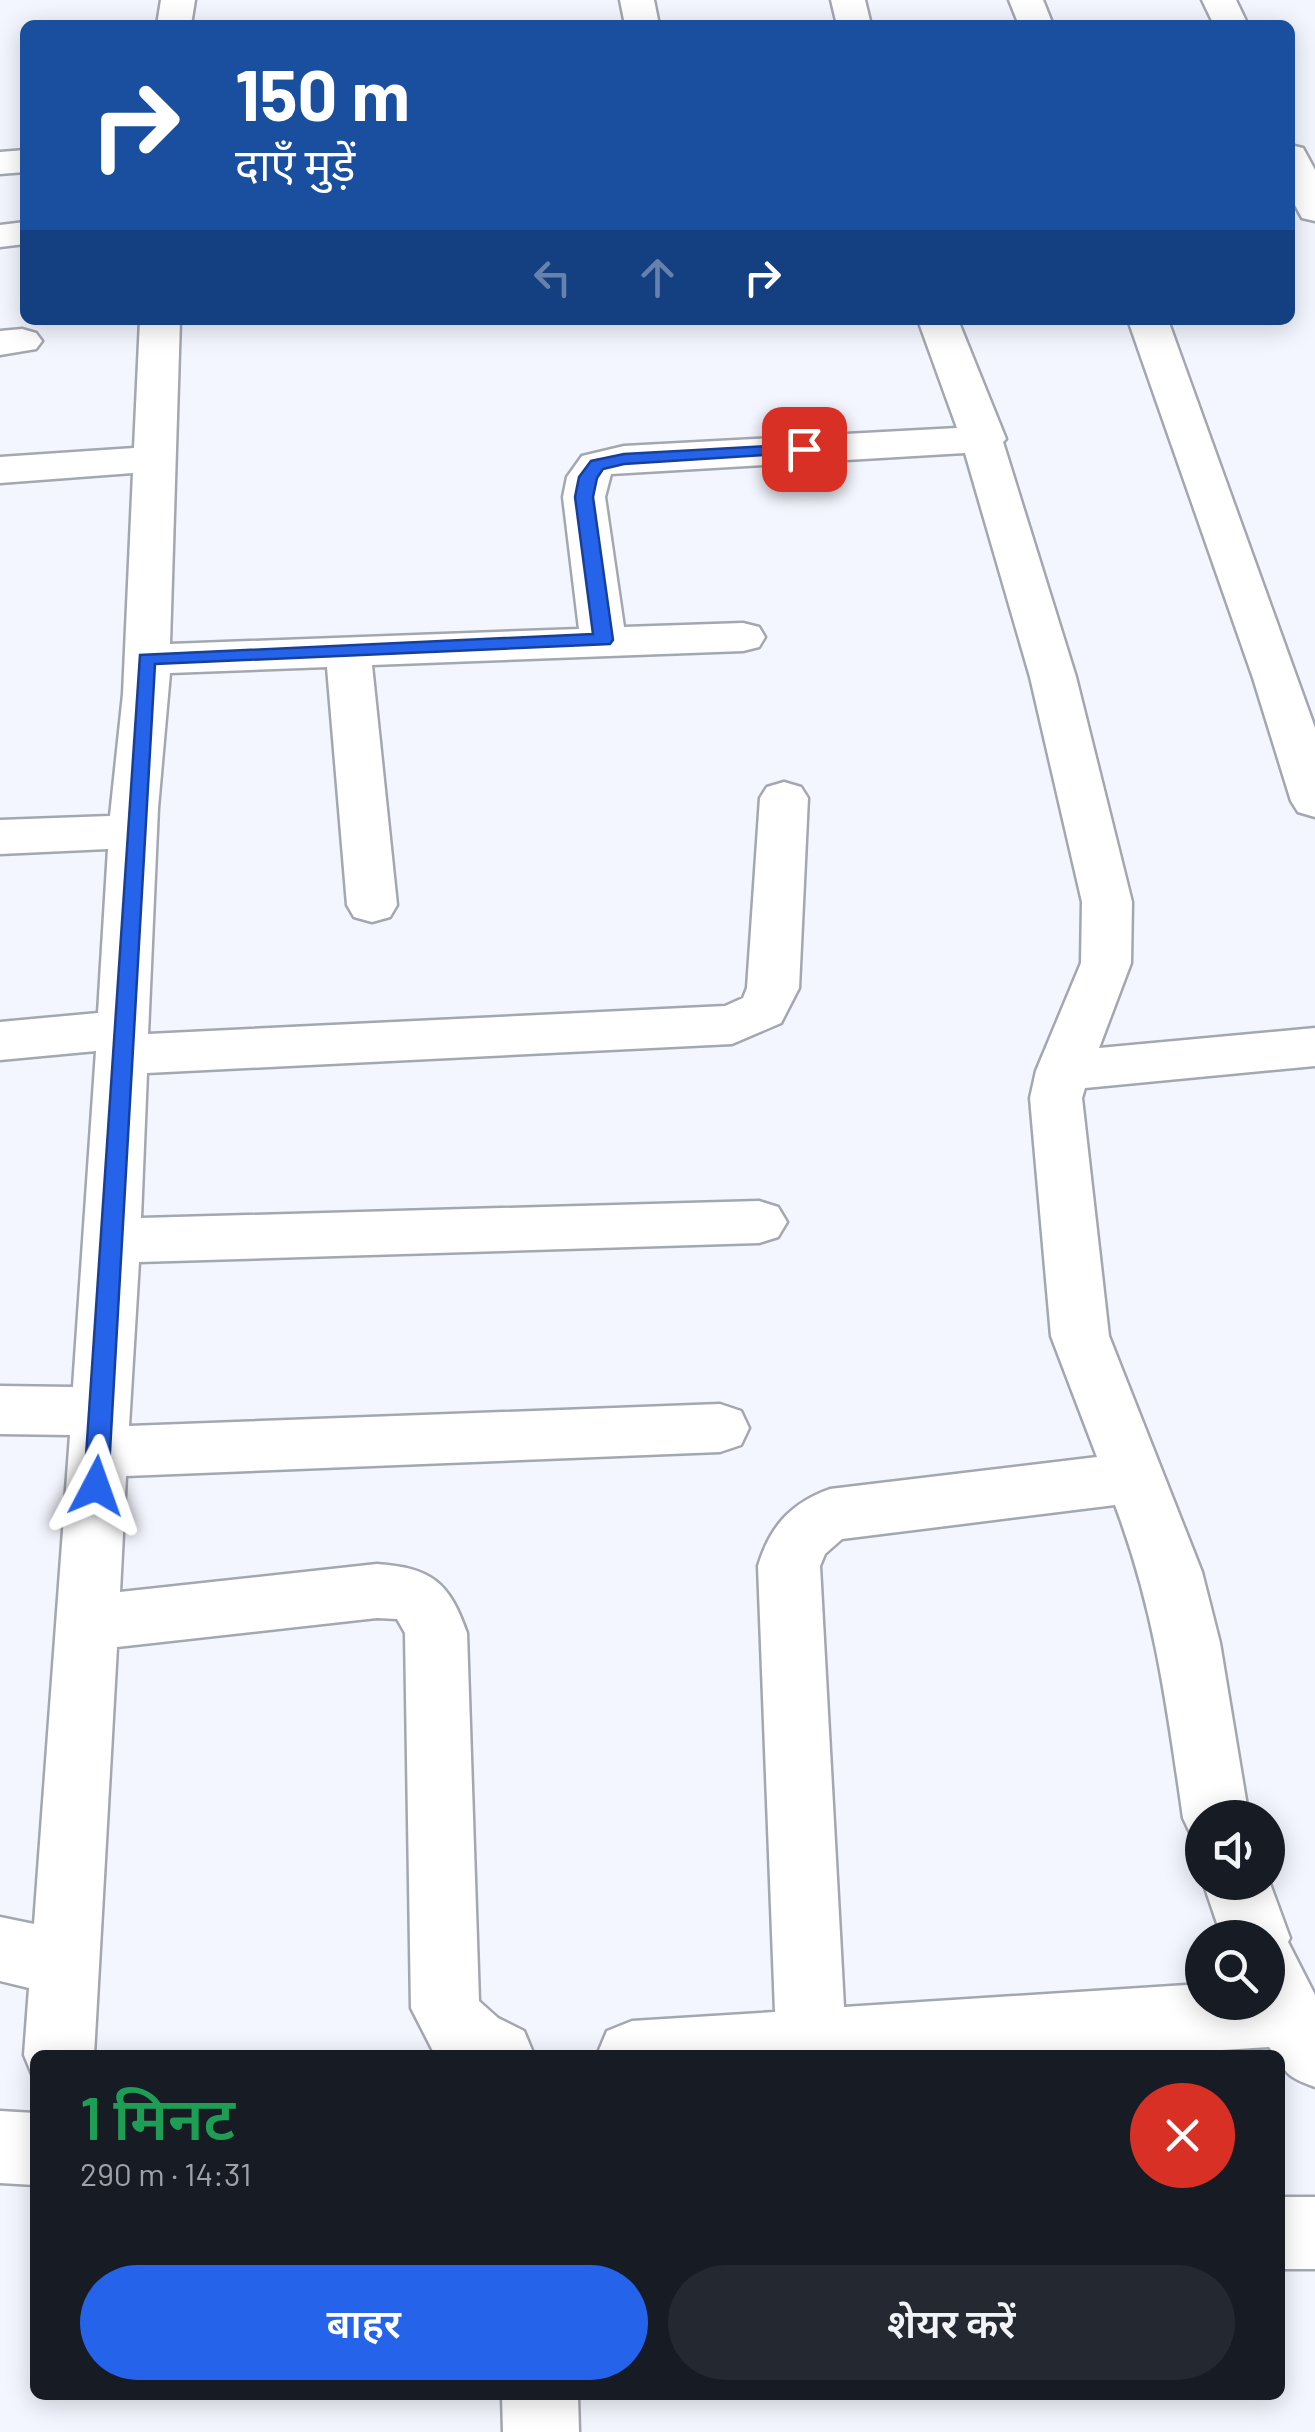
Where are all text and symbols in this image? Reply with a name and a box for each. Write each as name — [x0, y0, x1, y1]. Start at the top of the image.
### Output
text: 150 m — [235, 51, 410, 135]
icon: right — [70, 60, 200, 190]
text: दाएँ मुड़ें — [235, 136, 355, 190]
icon: left — [525, 250, 580, 305]
icon: ahead — [630, 250, 685, 305]
icon: right — [735, 250, 790, 305]
pin — [762, 407, 847, 492]
icon: arrive — [777, 422, 832, 477]
position arrow — [44, 1434, 148, 1538]
map controls — [1185, 1800, 1285, 2020]
button: sound — [1185, 1800, 1285, 1900]
button: search — [1185, 1920, 1285, 2020]
text: 1 मिनट — [80, 2080, 235, 2152]
button: close — [1130, 2083, 1235, 2188]
text: 290 m · 14:31 — [80, 2154, 251, 2192]
button: बाहर — [80, 2265, 648, 2380]
button: शेयर करें — [668, 2265, 1235, 2380]

